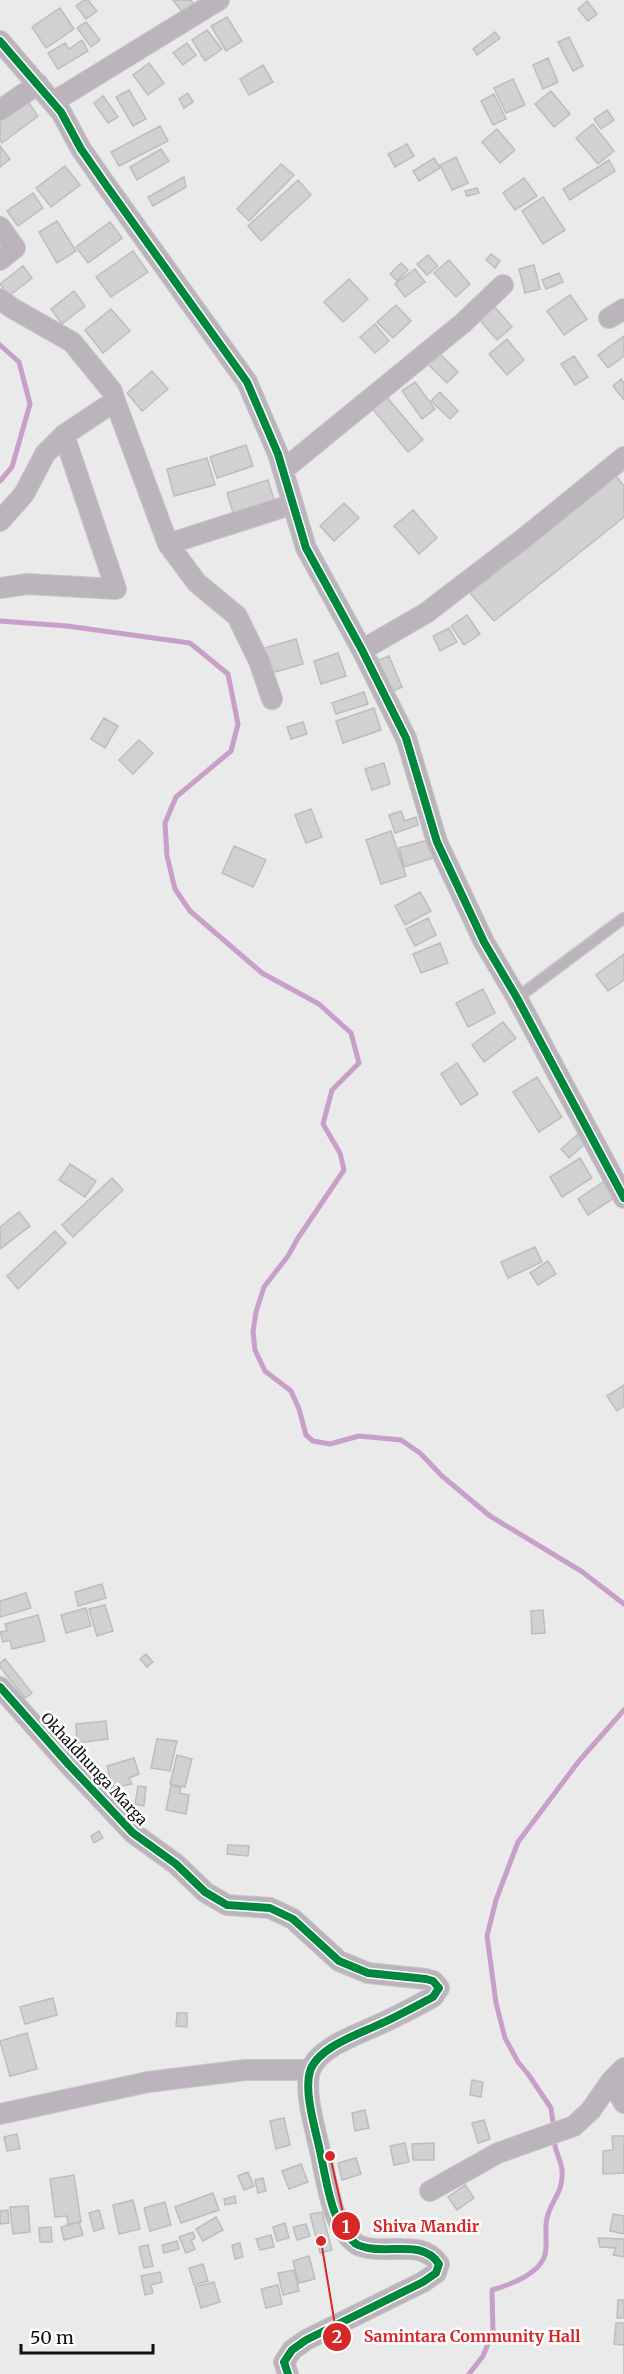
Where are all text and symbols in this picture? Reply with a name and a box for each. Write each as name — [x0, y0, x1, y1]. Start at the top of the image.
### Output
street label: Okhaldhunga Marga — [37, 1708, 152, 1829]
callout: Shiva Mandir — [331, 2209, 492, 2243]
text: 1 — [342, 2215, 350, 2238]
text: Shiva Mandir — [373, 2216, 480, 2236]
scale bar — [21, 2317, 153, 2355]
callout: Samintara Community Hall — [322, 2320, 593, 2354]
text: 2 — [332, 2325, 342, 2348]
text: 50 m — [30, 2326, 74, 2349]
text: Samintara Community Hall — [364, 2326, 580, 2346]

